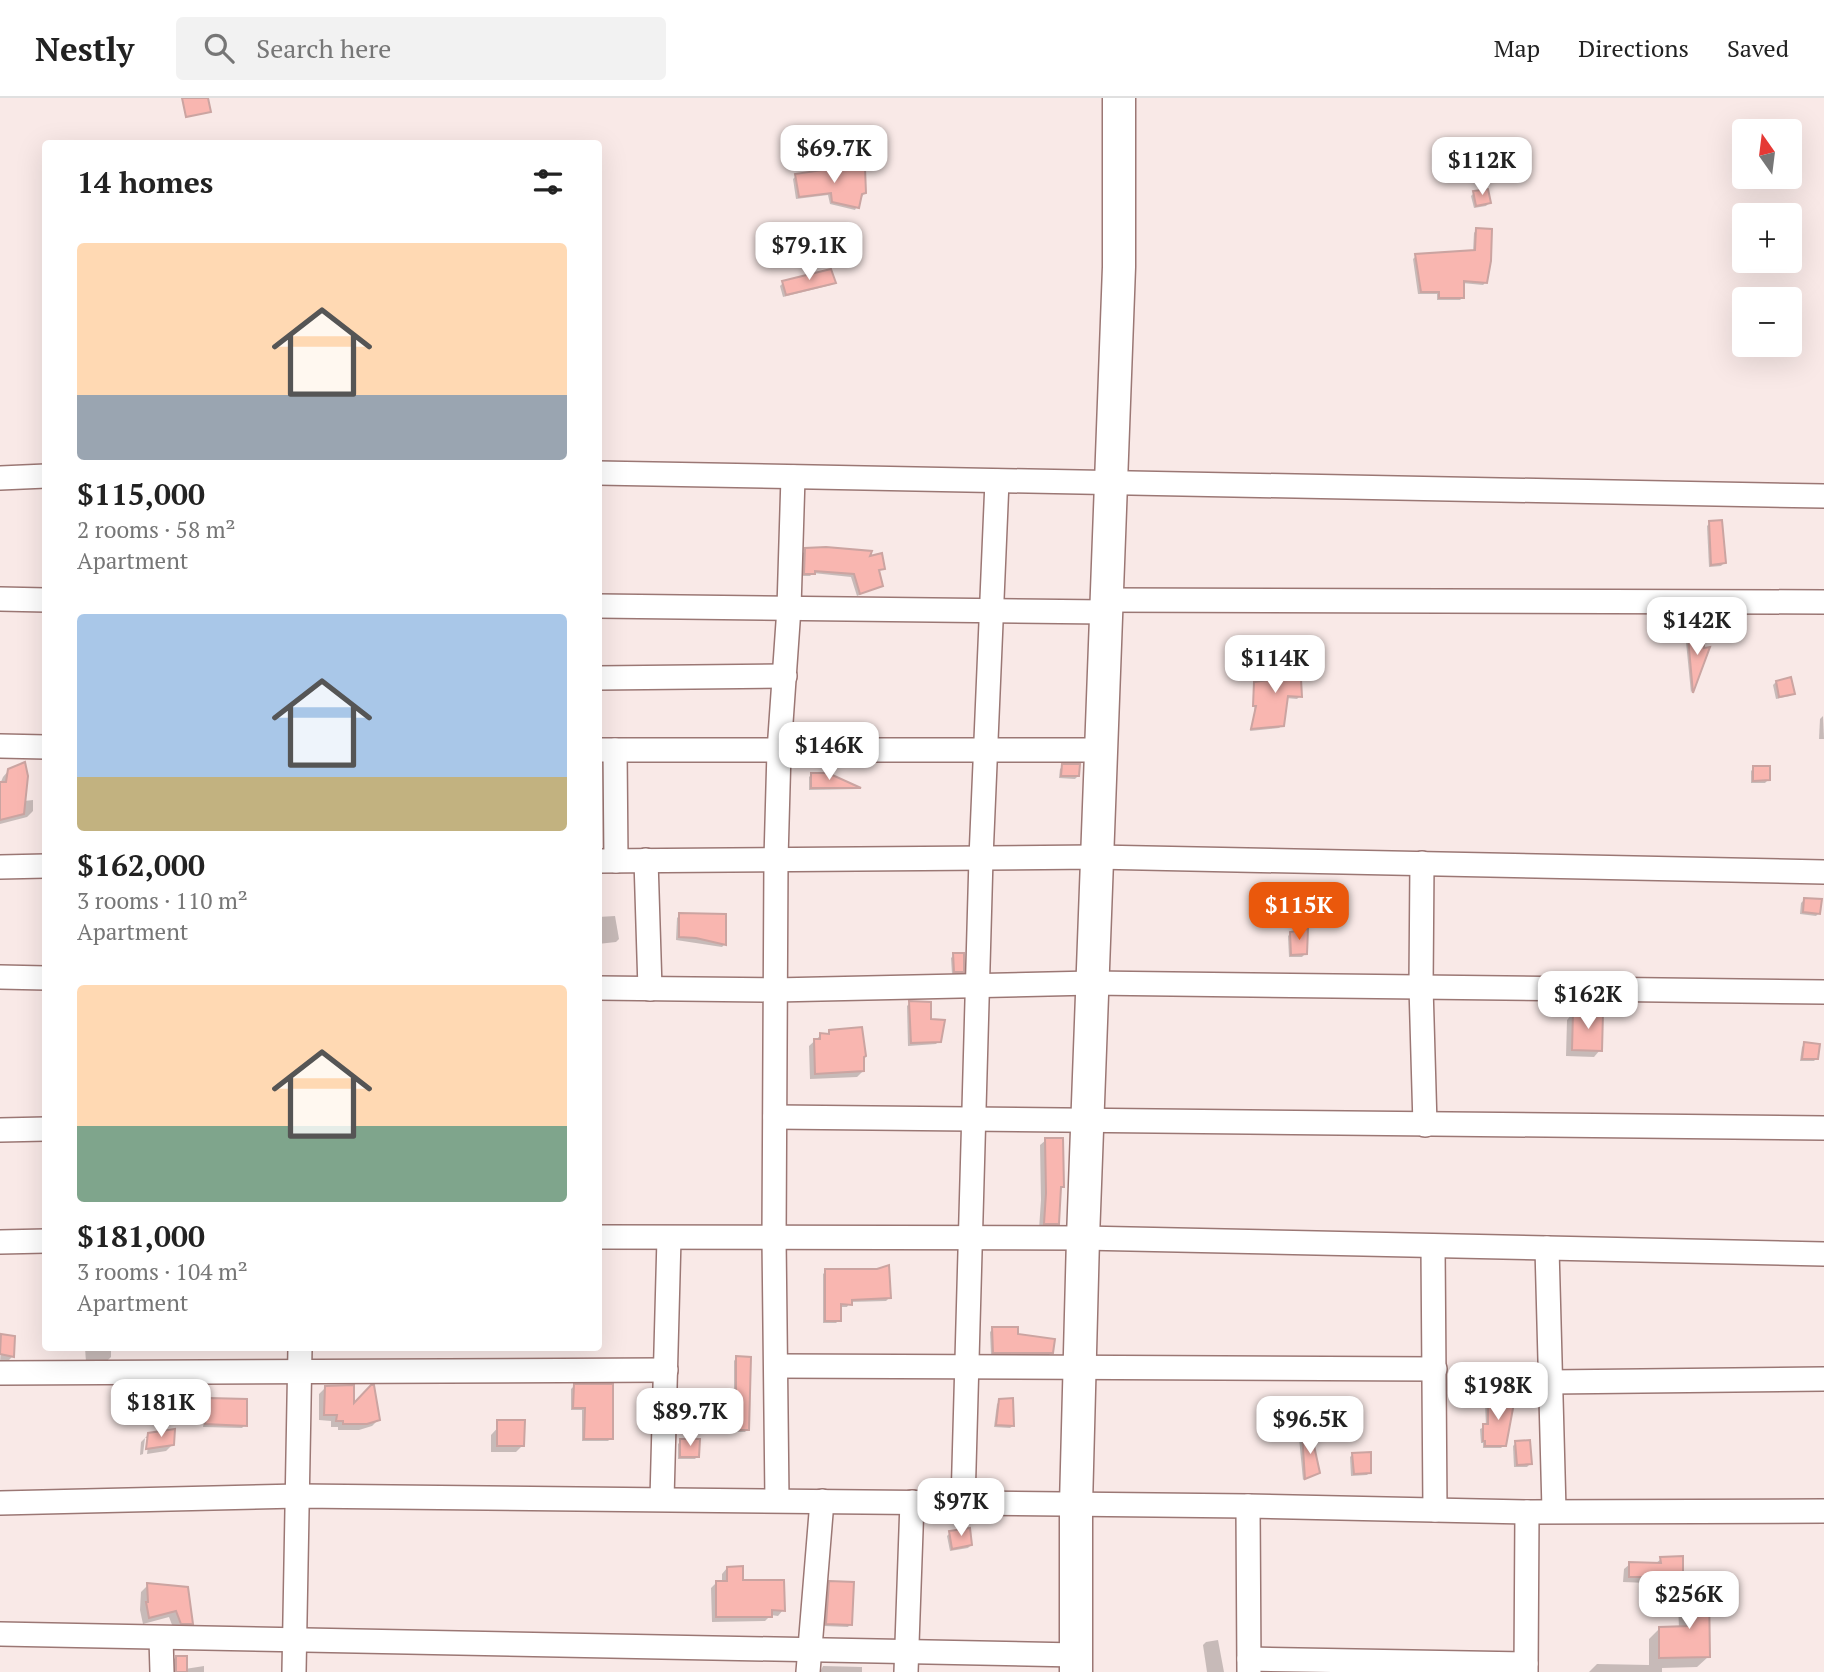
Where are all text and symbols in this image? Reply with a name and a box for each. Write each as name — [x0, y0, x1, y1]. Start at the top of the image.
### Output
search box — [176, 17, 666, 80]
text: Nestly — [35, 27, 134, 70]
icon: search — [200, 29, 238, 67]
text: Search here — [256, 31, 391, 65]
text: Map — [1494, 32, 1540, 64]
text: Directions — [1578, 32, 1689, 64]
text: Saved — [1727, 32, 1789, 64]
north arrow — [1732, 119, 1802, 189]
map controls — [1732, 119, 1802, 357]
pin: $69.7K — [777, 126, 891, 185]
text: $69.7K — [796, 132, 872, 163]
pin: $112K — [1433, 138, 1531, 197]
text: $112K — [1448, 144, 1516, 175]
text: 14 homes — [77, 162, 213, 202]
icon: filters — [529, 163, 567, 201]
button: + — [1732, 203, 1802, 273]
pin: $79.1K — [752, 222, 866, 282]
text: $79.1K — [771, 229, 847, 260]
button: − — [1732, 287, 1802, 357]
icon: home — [259, 289, 385, 415]
text: $115,000 — [77, 474, 205, 514]
text: 2 rooms · 58 m² — [77, 514, 236, 545]
text: Apartment — [77, 545, 188, 576]
pin: $142K — [1648, 598, 1746, 657]
text: $142K — [1663, 604, 1731, 635]
pin: $114K — [1226, 636, 1324, 695]
text: $114K — [1241, 642, 1309, 673]
icon: home — [259, 660, 385, 786]
pin: $146K — [780, 722, 878, 782]
text: $146K — [795, 729, 863, 760]
text: $162,000 — [77, 845, 205, 885]
pin: $115K — [1250, 882, 1348, 942]
text: 3 rooms · 110 m² — [77, 885, 248, 916]
text: $115K — [1265, 889, 1333, 920]
text: Apartment — [77, 916, 188, 947]
pin: $162K — [1539, 972, 1637, 1031]
text: $162K — [1554, 978, 1622, 1009]
icon: home — [259, 1031, 385, 1157]
text: $181,000 — [77, 1216, 205, 1256]
text: 3 rooms · 104 m² — [77, 1256, 248, 1287]
text: Apartment — [77, 1287, 188, 1318]
pin: $198K — [1449, 1362, 1547, 1422]
text: $198K — [1464, 1369, 1532, 1400]
pin: $181K — [112, 1380, 210, 1439]
text: $181K — [127, 1386, 195, 1417]
pin: $89.7K — [633, 1388, 747, 1448]
text: $89.7K — [652, 1395, 728, 1426]
pin: $96.5K — [1253, 1396, 1367, 1456]
text: $96.5K — [1272, 1403, 1348, 1434]
pin: $97K — [920, 1478, 1002, 1538]
text: $97K — [933, 1485, 989, 1516]
pin: $256K — [1640, 1572, 1738, 1631]
text: $256K — [1655, 1578, 1723, 1609]

